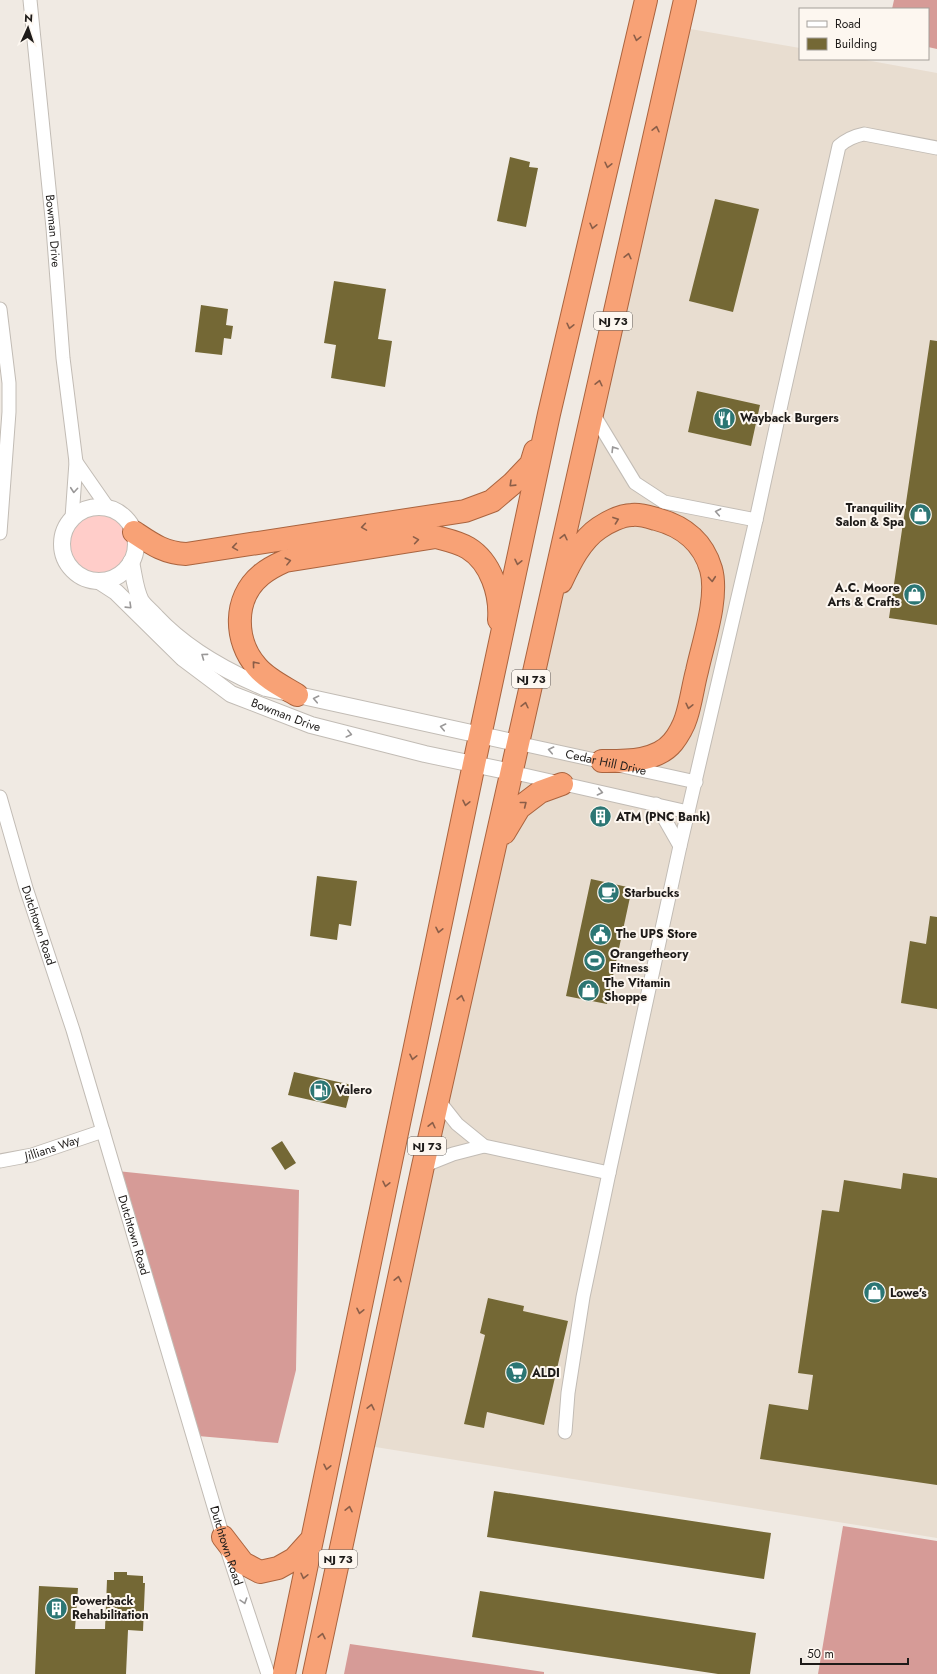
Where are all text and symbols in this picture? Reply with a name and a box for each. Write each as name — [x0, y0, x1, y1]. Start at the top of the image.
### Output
north arrow — [8, 8, 48, 48]
legend — [799, 8, 929, 60]
text: N — [24, 10, 33, 26]
text: Road — [835, 15, 861, 33]
one-way arrow — [633, 35, 641, 41]
text: Building — [835, 35, 877, 53]
one-way arrow — [651, 126, 659, 132]
one-way arrow — [604, 161, 612, 168]
street label: Bowman Drive — [41, 194, 65, 268]
one-way arrow — [590, 223, 598, 229]
one-way arrow — [623, 253, 631, 259]
road number: NJ 73 — [594, 312, 632, 330]
one-way arrow — [566, 322, 574, 329]
one-way arrow — [594, 380, 602, 386]
restaurant icon: Wayback Burgers — [711, 405, 737, 431]
place label: Wayback Burgers — [740, 409, 839, 427]
one-way arrow — [611, 446, 618, 453]
one-way arrow — [509, 479, 517, 487]
one-way arrow — [70, 487, 79, 493]
place label: Tranquility Salon & Spa — [835, 499, 905, 531]
shop icon: Tranquility Salon & Spa — [907, 502, 933, 528]
one-way arrow — [715, 509, 721, 517]
one-way arrow — [613, 516, 620, 524]
one-way arrow — [360, 522, 367, 531]
one-way arrow — [559, 534, 567, 540]
one-way arrow — [413, 536, 419, 545]
one-way arrow — [232, 542, 238, 551]
one-way arrow — [285, 558, 291, 566]
one-way arrow — [514, 559, 522, 565]
one-way arrow — [708, 576, 717, 582]
place label: A.C. Moore Arts & Crafts — [827, 579, 901, 611]
shop icon: A.C. Moore Arts & Crafts — [902, 582, 928, 608]
one-way arrow — [124, 601, 132, 609]
one-way arrow — [202, 654, 209, 661]
one-way arrow — [252, 661, 259, 669]
road number: NJ 73 — [512, 670, 550, 688]
street label: Bowman Drive — [248, 694, 322, 736]
one-way arrow — [313, 696, 319, 704]
one-way arrow — [521, 701, 529, 708]
one-way arrow — [685, 703, 693, 710]
one-way arrow — [440, 723, 446, 731]
one-way arrow — [346, 730, 352, 738]
street label: Cedar Hill Drive — [564, 745, 648, 780]
one-way arrow — [547, 747, 554, 755]
one-way arrow — [597, 788, 603, 796]
one-way arrow — [462, 799, 470, 806]
one-way arrow — [520, 802, 527, 809]
building icon: ATM (PNC Bank) — [588, 804, 614, 830]
place label: ATM (PNC Bank) — [615, 808, 710, 826]
cafe icon: Starbucks — [596, 880, 622, 906]
street label: Dutchtown Road — [17, 883, 60, 967]
place label: Starbucks — [624, 884, 680, 902]
public building icon: The UPS Store — [588, 921, 614, 947]
place label: The UPS Store — [616, 925, 697, 943]
one-way arrow — [436, 927, 444, 933]
place label: Orangetheory Fitness — [610, 945, 689, 977]
sports icon: Orangetheory Fitness — [582, 948, 608, 974]
place label: The Vitamin Shoppe — [604, 974, 671, 1006]
shop icon: The Vitamin Shoppe — [576, 977, 602, 1003]
one-way arrow — [456, 995, 464, 1002]
one-way arrow — [409, 1054, 418, 1060]
fuel station icon: Valero — [307, 1077, 333, 1103]
place label: Valero — [335, 1081, 372, 1099]
one-way arrow — [427, 1122, 436, 1129]
street label: Jillians Way — [21, 1130, 83, 1166]
road number: NJ 73 — [408, 1137, 446, 1155]
one-way arrow — [383, 1181, 391, 1187]
street label: Dutchtown Road — [113, 1193, 154, 1277]
one-way arrow — [394, 1276, 402, 1283]
shop icon: Lowe's — [861, 1280, 887, 1306]
place label: Lowe's — [890, 1284, 927, 1302]
one-way arrow — [356, 1308, 364, 1315]
supermarket icon: ALDI — [503, 1360, 529, 1386]
place label: ALDI — [531, 1364, 560, 1382]
one-way arrow — [367, 1403, 375, 1410]
one-way arrow — [324, 1464, 332, 1470]
street label: Dutchtown Road — [205, 1503, 247, 1588]
one-way arrow — [345, 1506, 353, 1512]
road number: NJ 73 — [319, 1550, 357, 1568]
one-way arrow — [301, 1573, 309, 1579]
place label: Powerback Rehabilitation — [72, 1592, 149, 1624]
building icon: Powerback Rehabilitation — [44, 1595, 70, 1621]
one-way arrow — [239, 1597, 248, 1604]
one-way arrow — [317, 1633, 325, 1639]
scale bar — [801, 1640, 908, 1666]
text: 50 m — [807, 1645, 834, 1663]

